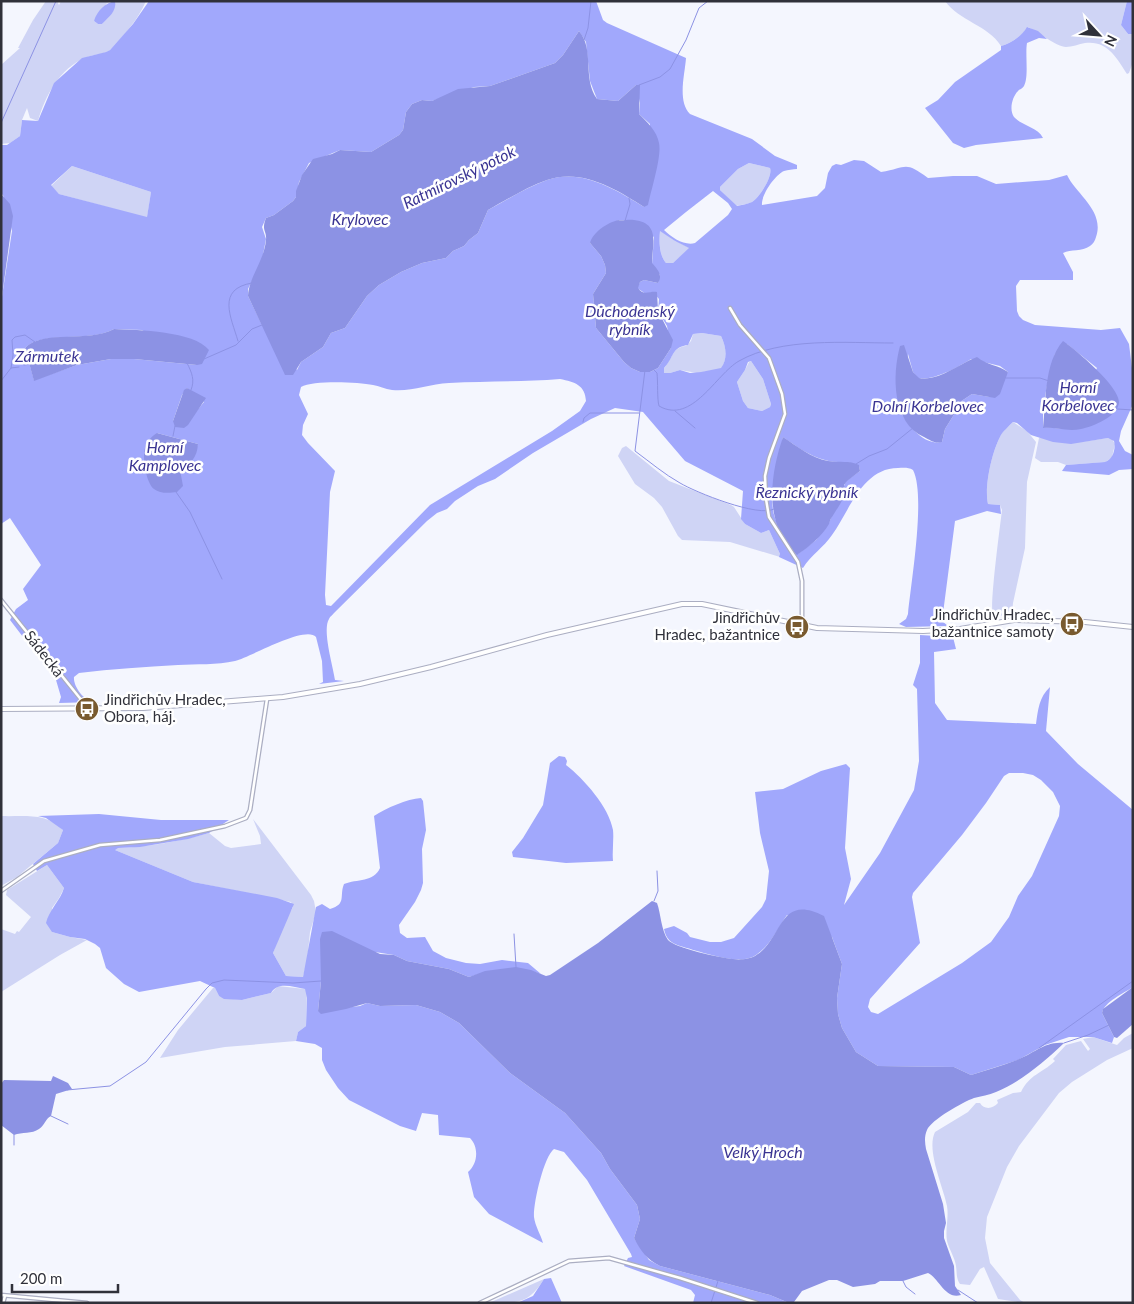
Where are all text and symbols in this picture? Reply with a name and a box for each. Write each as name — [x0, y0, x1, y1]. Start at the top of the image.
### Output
north arrow — [1074, 10, 1124, 60]
text: N — [1101, 32, 1121, 49]
water label: Ratmírovský potok — [399, 141, 519, 212]
water label: Krylovec — [331, 209, 389, 228]
water label: Důchodenský rybník — [585, 301, 675, 338]
water label: Zármutek — [14, 346, 79, 365]
water label: Horní Korbelovec — [1041, 377, 1115, 414]
water label: Dolní Korbelovec — [872, 396, 984, 415]
water label: Horní Kamplovec — [129, 437, 201, 474]
water label: Řeznický rybník — [756, 482, 859, 501]
place label: Jindřichův Hradec, bažantnice samoty — [932, 605, 1054, 640]
place label: Jindřichův Hradec, bažantnice — [654, 608, 780, 643]
bus stop icon: Jindřichův Hradec, bažantnice samoty — [1059, 611, 1085, 637]
bus stop icon: Jindřichův Hradec, bažantnice — [784, 614, 810, 640]
street label: Sádecká — [21, 627, 69, 680]
place label: Jindřichův Hradec, Obora, háj. — [104, 690, 226, 725]
bus stop icon: Jindřichův Hradec, Obora, háj. — [74, 696, 100, 722]
water label: Velký Hroch — [723, 1142, 803, 1161]
scale bar — [12, 1262, 119, 1294]
text: 200 m — [20, 1269, 62, 1287]

